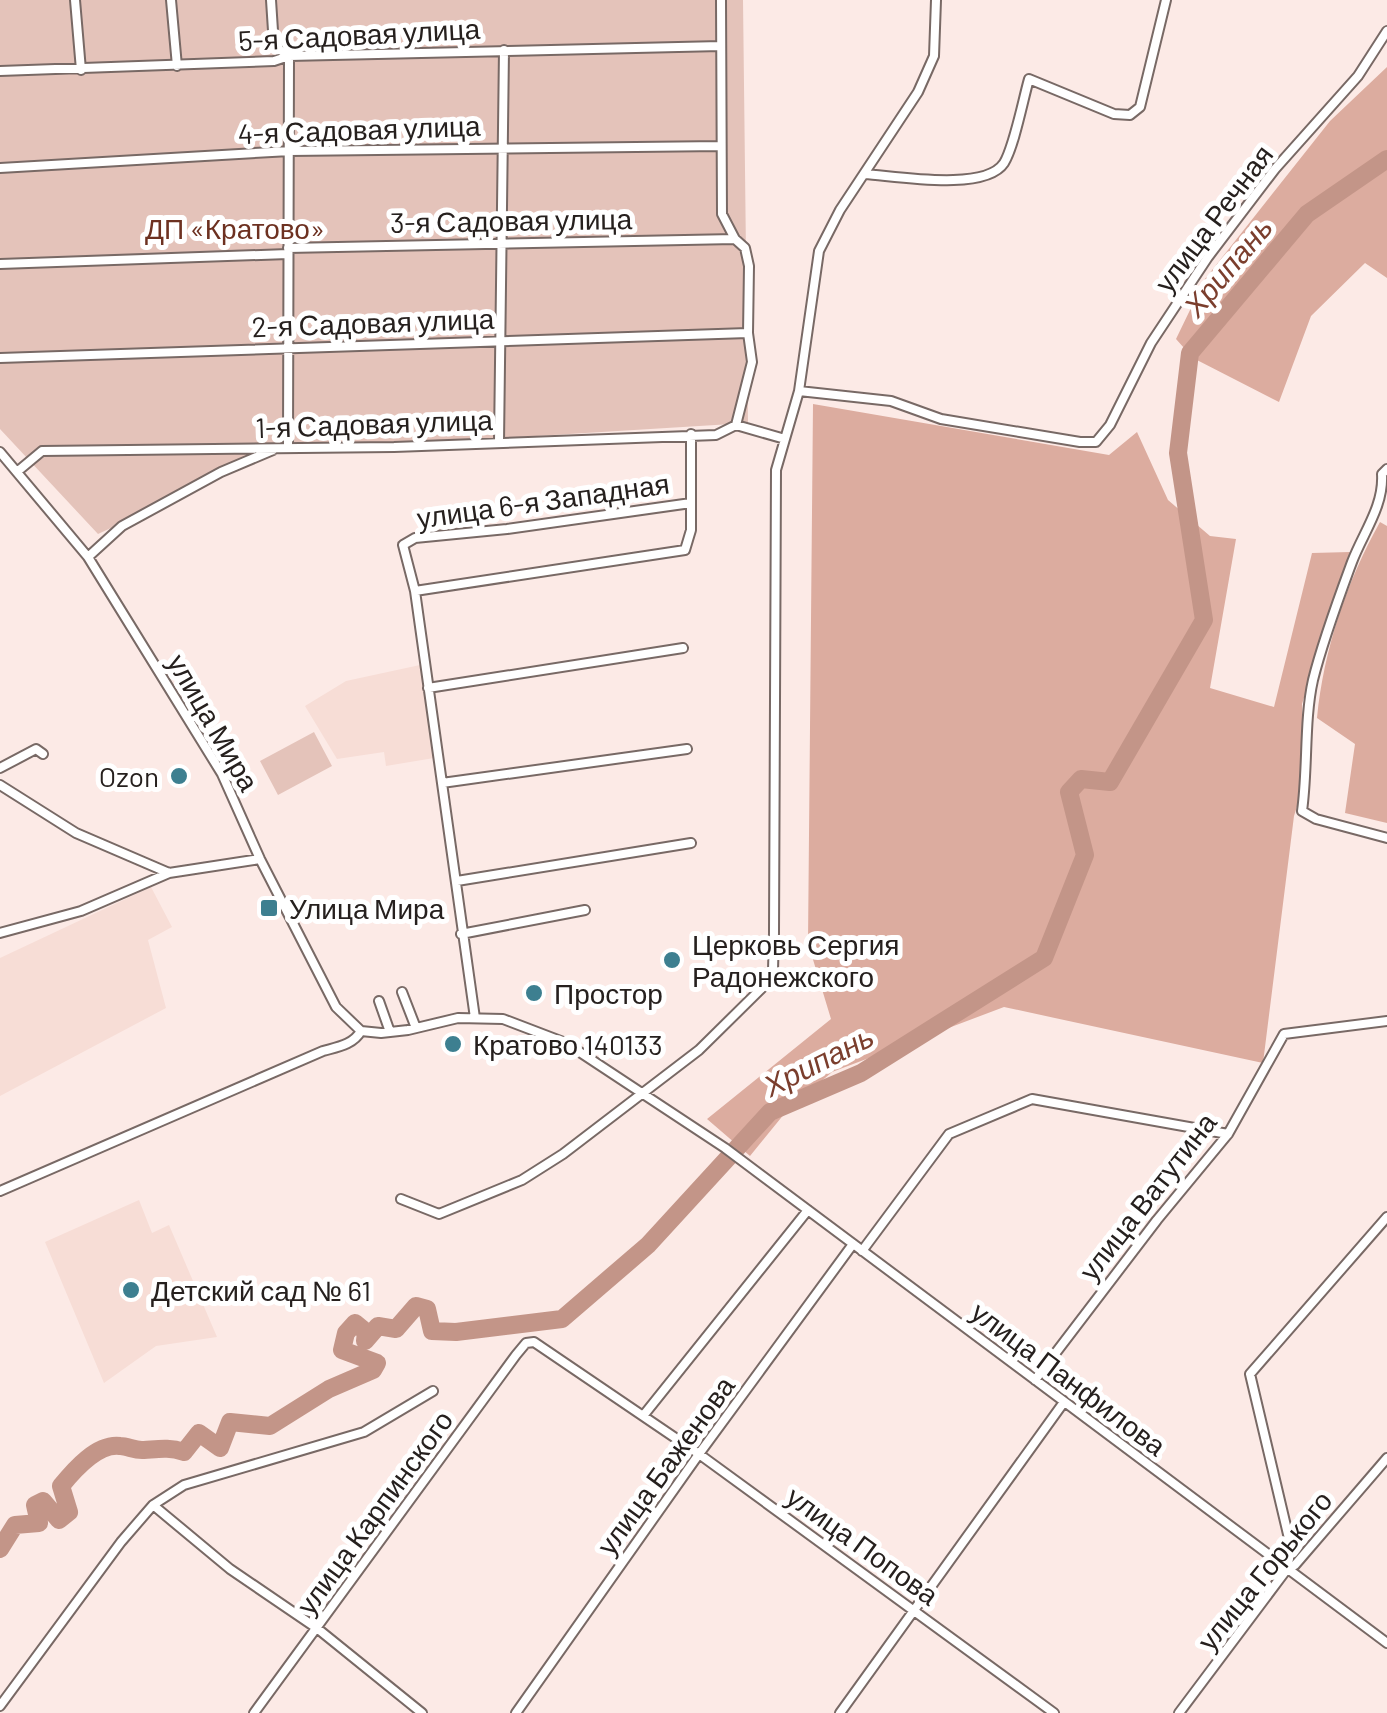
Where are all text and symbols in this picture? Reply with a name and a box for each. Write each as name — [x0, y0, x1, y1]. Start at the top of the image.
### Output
street label: 5-я Садовая улица — [237, 11, 481, 57]
street label: 4-я Садовая улица — [237, 108, 481, 150]
street label: улица Речная — [1147, 138, 1279, 298]
street label: 3-я Садовая улица — [390, 201, 633, 239]
water label: Хрипань — [1174, 209, 1279, 324]
park label: ДП «Кратово» — [145, 211, 325, 245]
street label: 2-я Садовая улица — [251, 301, 495, 343]
street label: 1-я Садовая улица — [255, 402, 494, 444]
street label: улица 6-я Западная — [415, 465, 671, 535]
street label: улица Мира — [161, 647, 267, 797]
place label: Ozon — [99, 759, 159, 793]
marker: Ozon — [168, 765, 190, 787]
place label: Улица Мира — [289, 891, 445, 925]
marker: Улица Мира — [258, 897, 280, 919]
place label: Церковь Сергия Радонежского — [692, 927, 899, 993]
marker: Церковь Сергия Радонежского — [661, 949, 683, 971]
place label: Простор — [554, 976, 663, 1010]
marker: Простор — [523, 982, 545, 1004]
water label: Хрипань — [756, 1017, 879, 1103]
place label: Кратово 140133 — [473, 1027, 663, 1061]
marker: Кратово 140133 — [442, 1033, 464, 1055]
street label: улица Ватутина — [1071, 1105, 1223, 1286]
place label: Детский сад № 61 — [151, 1273, 371, 1307]
marker: Детский сад № 61 — [120, 1279, 142, 1301]
street label: улица Панфилова — [965, 1294, 1173, 1462]
street label: улица Баженова — [589, 1369, 741, 1561]
street label: улица Карпинского — [289, 1403, 459, 1621]
street label: улица Попова — [781, 1479, 946, 1612]
street label: улица Горького — [1189, 1484, 1339, 1656]

